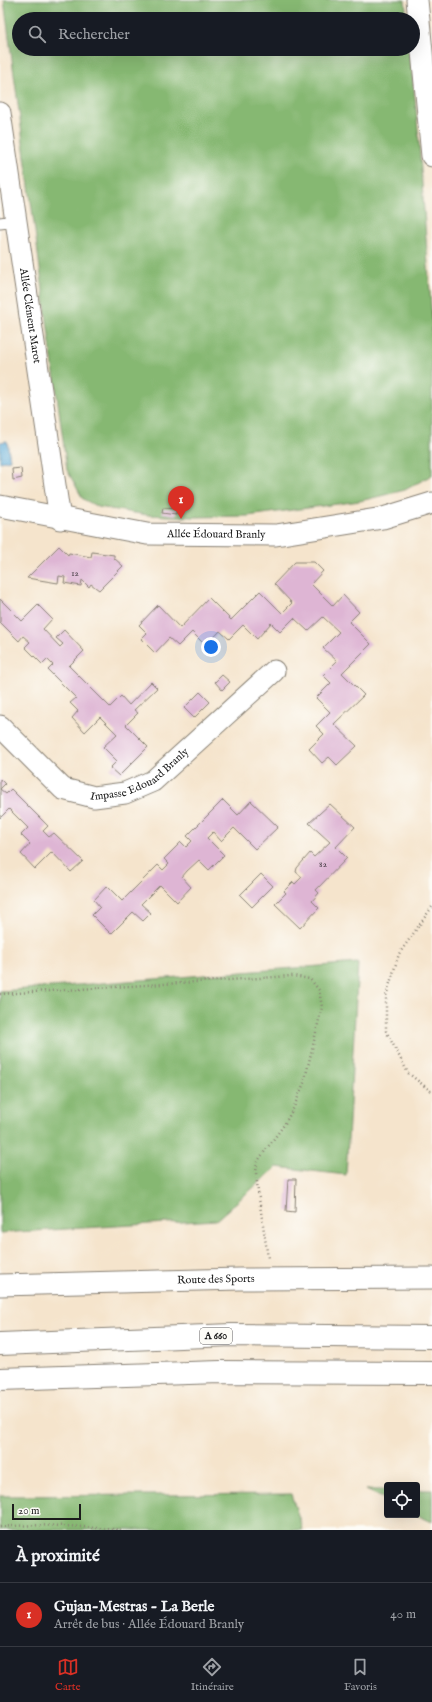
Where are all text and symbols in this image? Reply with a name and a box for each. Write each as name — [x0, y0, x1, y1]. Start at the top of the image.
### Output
search box — [12, 12, 420, 56]
icon: search — [26, 23, 48, 45]
text: Rechercher — [58, 25, 130, 44]
street label: Allée Clément Marot — [16, 266, 44, 365]
pin: 1 — [168, 486, 194, 519]
street label: Allée Édouard Branly — [166, 527, 266, 542]
house number: 12 — [71, 568, 79, 579]
your location — [201, 637, 221, 657]
street label: Impasse Edouard Branly — [88, 744, 192, 804]
house number: 82 — [319, 859, 327, 870]
street label: Route des Sports — [177, 1272, 255, 1288]
road number: A 660 — [200, 1328, 232, 1344]
map controls — [384, 1482, 420, 1518]
button: locate — [384, 1482, 420, 1518]
scale bar — [12, 1502, 81, 1521]
text: 20 m — [18, 1504, 39, 1518]
text: À proximité — [16, 1546, 100, 1567]
text: Gujan-Mestras - La Berle — [54, 1597, 214, 1616]
text: 1 — [27, 1606, 31, 1623]
text: 40 m — [390, 1606, 416, 1623]
text: Arrêt de bus · Allée Édouard Branly — [54, 1616, 244, 1633]
tab: Carte — [55, 1656, 81, 1694]
tab: Itinéraire — [191, 1656, 234, 1694]
tab: Favoris — [344, 1656, 377, 1694]

